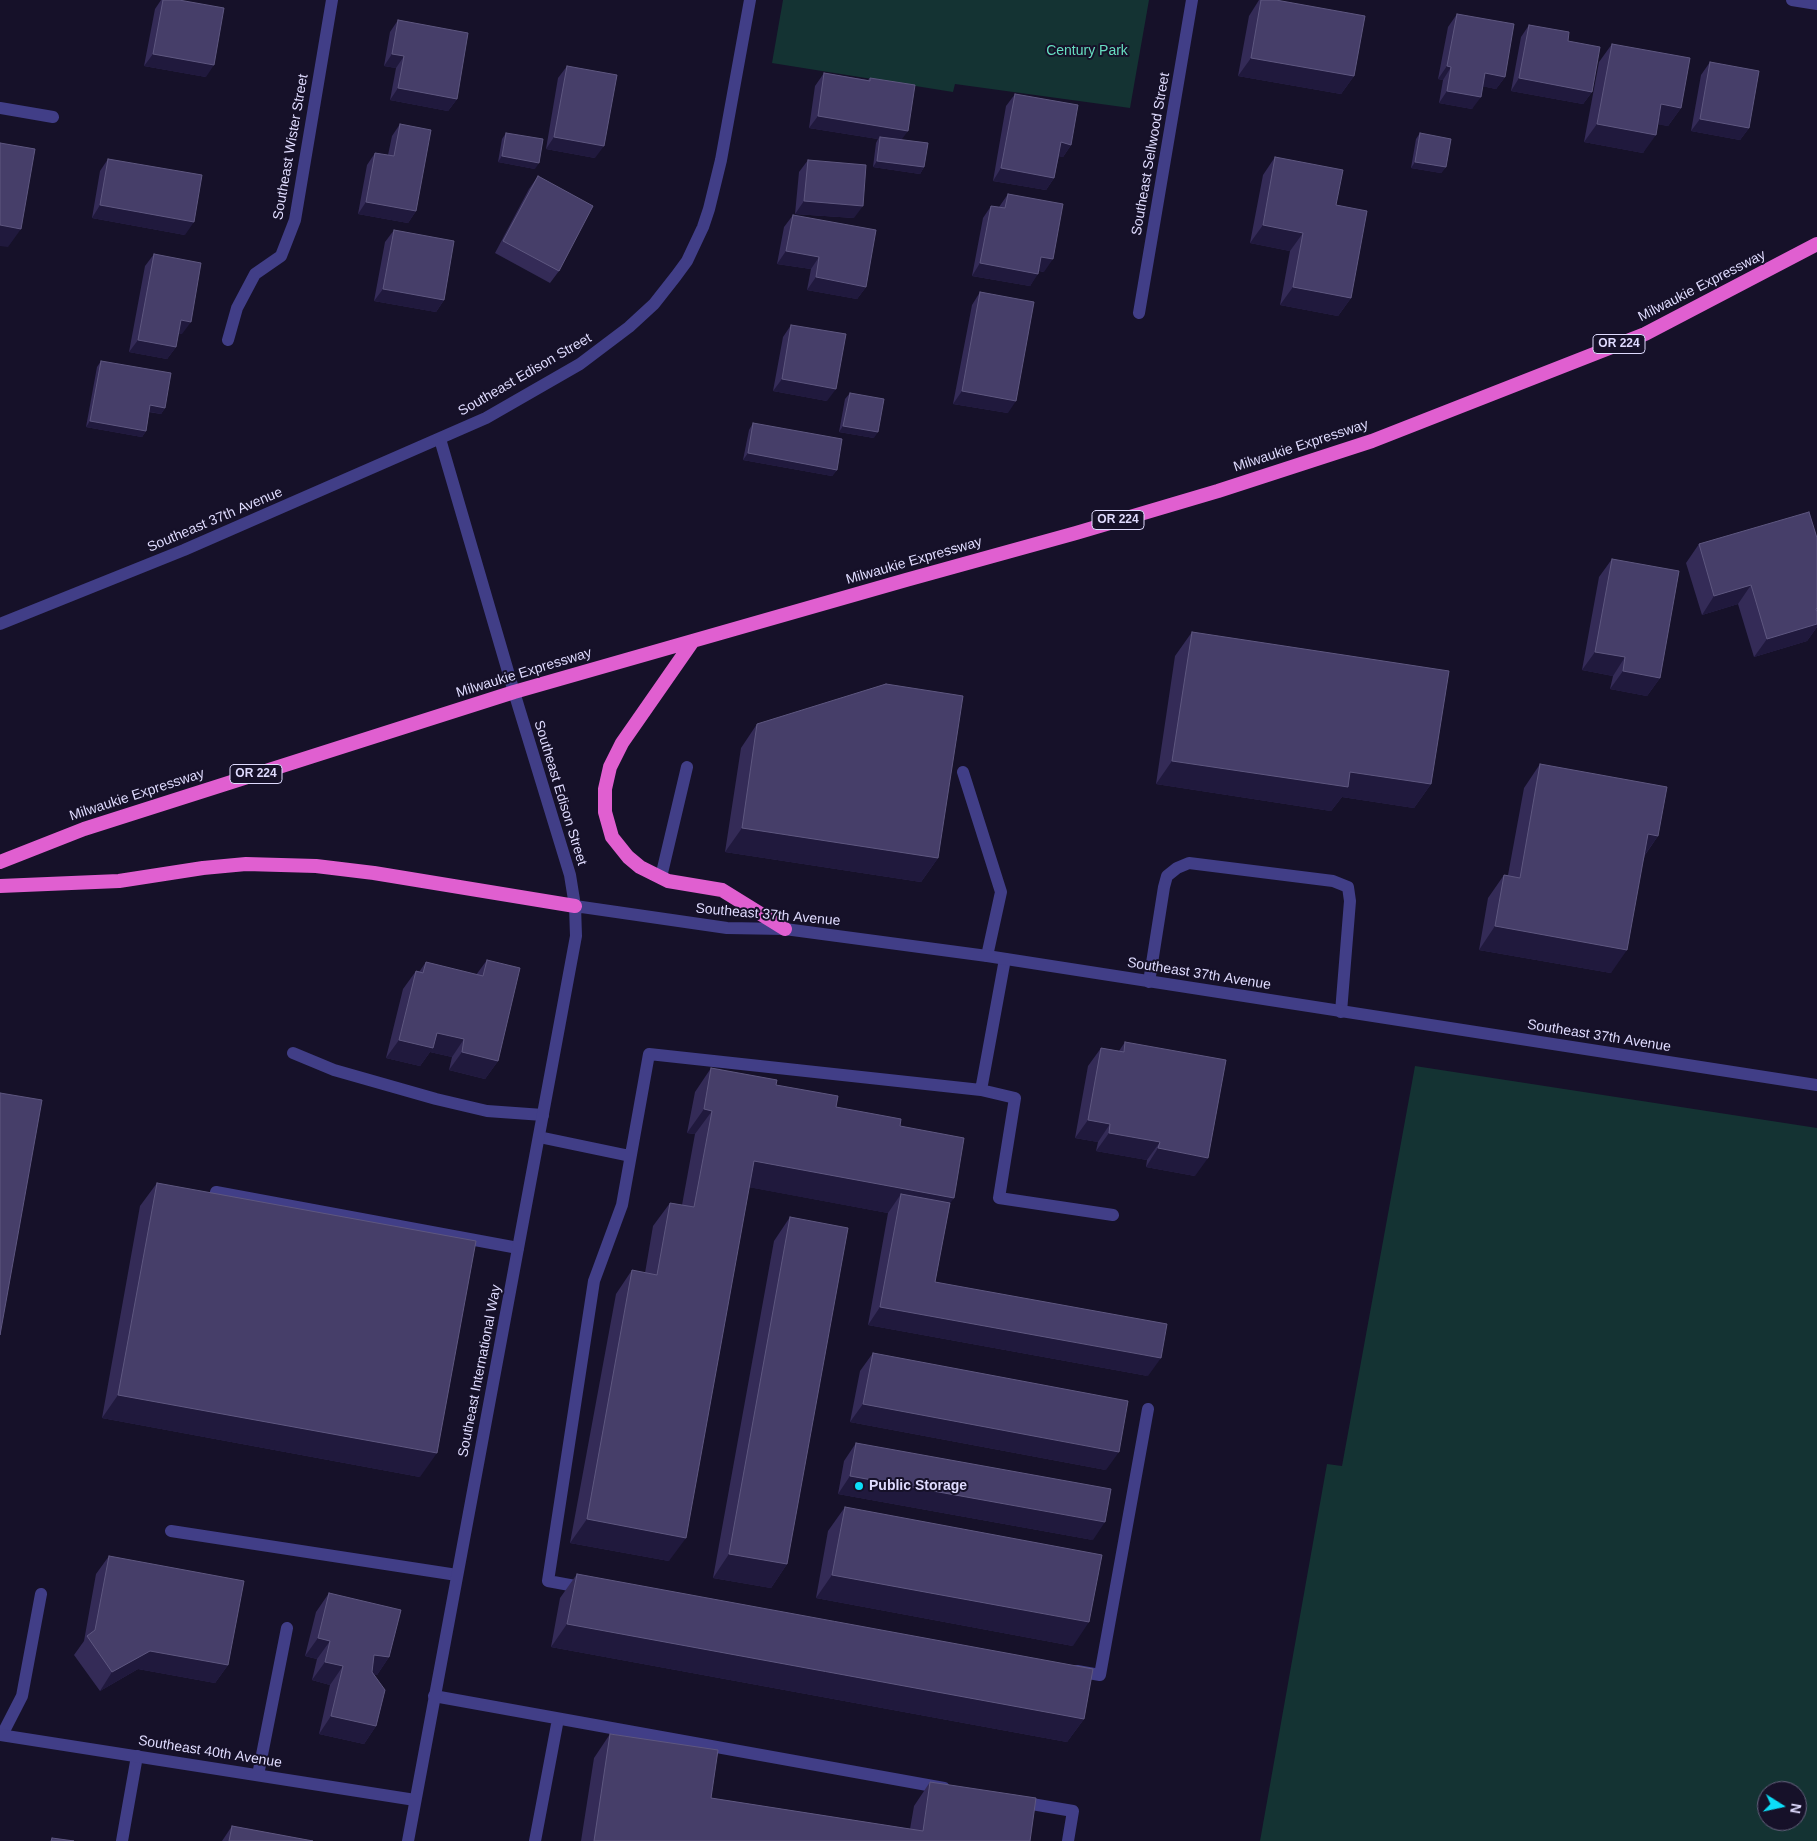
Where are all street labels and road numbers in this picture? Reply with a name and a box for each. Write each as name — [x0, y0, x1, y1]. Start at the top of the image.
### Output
street label: Southeast Sellwood Street — [1128, 71, 1174, 237]
street label: Southeast Wister Street — [270, 73, 312, 221]
street label: Milwaukie Expressway — [1635, 247, 1769, 325]
street label: Southeast Edison Street — [455, 330, 595, 420]
road number: OR 224 — [1593, 334, 1645, 354]
street label: Milwaukie Expressway — [1231, 416, 1371, 476]
street label: Southeast 37th Avenue — [145, 484, 285, 556]
road number: OR 224 — [1092, 510, 1144, 530]
street label: Milwaukie Expressway — [844, 534, 984, 588]
street label: Milwaukie Expressway — [454, 644, 594, 702]
street label: Southeast Edison Street — [530, 718, 590, 868]
road number: OR 224 — [230, 764, 282, 784]
street label: Milwaukie Expressway — [67, 765, 207, 825]
street label: Southeast 37th Avenue — [695, 900, 841, 930]
street label: Southeast 37th Avenue — [1126, 954, 1272, 994]
street label: Southeast 37th Avenue — [1526, 1016, 1672, 1056]
street label: Southeast International Way — [455, 1283, 505, 1459]
street label: Southeast 40th Avenue — [137, 1732, 283, 1772]

